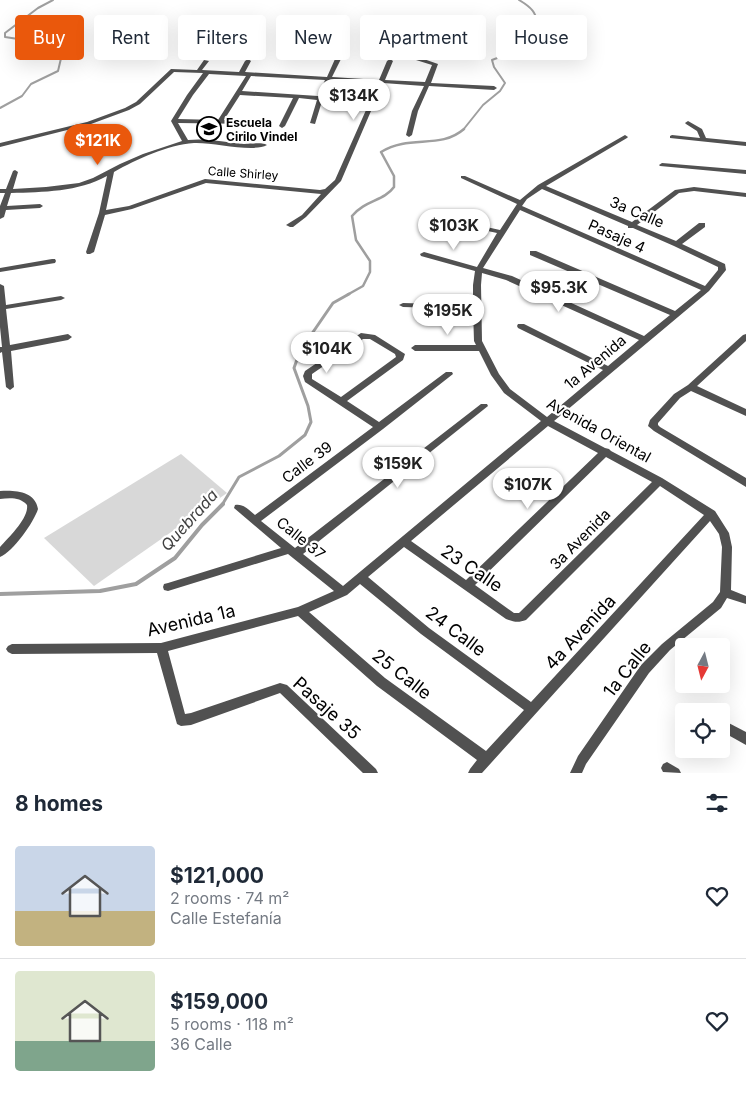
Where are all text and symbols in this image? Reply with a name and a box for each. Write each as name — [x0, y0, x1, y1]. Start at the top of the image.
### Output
chip: Buy — [15, 15, 84, 60]
chip: Rent — [94, 15, 168, 60]
chip: Filters — [178, 15, 266, 60]
chip: New — [276, 15, 350, 60]
chip: Apartment — [360, 15, 486, 60]
chip: House — [496, 15, 587, 60]
pin: $134K — [319, 78, 389, 121]
text: $134K — [329, 85, 379, 105]
place label: Escuela Cirilo Vindel — [226, 115, 297, 144]
school or university icon: Escuela Cirilo Vindel — [196, 116, 222, 142]
pin: $121K — [63, 124, 133, 166]
text: $121K — [75, 130, 121, 150]
street label: Calle Shirley — [207, 163, 279, 183]
street label: 3a Calle — [607, 192, 667, 232]
pin: $103K — [419, 208, 489, 251]
text: $103K — [429, 215, 479, 235]
street label: Pasaje 4 — [585, 215, 649, 257]
pin: $95.3K — [518, 270, 600, 313]
text: $95.3K — [530, 277, 588, 297]
pin: $195K — [413, 294, 483, 336]
text: $195K — [423, 300, 473, 320]
street label: 1a Avenida — [560, 331, 630, 393]
pin: $104K — [292, 332, 362, 374]
text: $104K — [302, 338, 352, 358]
street label: Avenida Oriental — [544, 394, 654, 466]
street label: Calle 39 — [278, 437, 336, 487]
pin: $159K — [363, 446, 433, 489]
text: $159K — [373, 453, 423, 473]
pin: $107K — [493, 468, 563, 510]
text: $107K — [504, 474, 552, 494]
water label: Quebrada — [156, 485, 222, 555]
street label: 3a Avenida — [546, 505, 614, 573]
street label: Calle 37 — [273, 513, 329, 563]
street label: 23 Calle — [437, 540, 507, 596]
street label: 4a Avenida — [540, 590, 620, 674]
street label: Avenida 1a — [145, 600, 237, 640]
street label: 24 Calle — [422, 602, 490, 660]
street label: 1a Calle — [599, 637, 655, 701]
north arrow — [675, 638, 730, 692]
map controls — [675, 638, 730, 758]
street label: 25 Calle — [368, 644, 436, 704]
street label: Pasaje 35 — [289, 672, 365, 744]
button: locate — [675, 703, 730, 758]
icon: filters — [703, 789, 731, 817]
text: 8 homes — [15, 791, 103, 816]
text: $121,000 — [170, 863, 264, 888]
icon: home — [55, 866, 115, 926]
icon: heart — [703, 882, 731, 910]
text: 2 rooms · 74 m² — [170, 888, 289, 908]
text: Calle Estefanía — [170, 908, 282, 928]
text: $159,000 — [170, 989, 268, 1014]
icon: home — [55, 991, 115, 1051]
icon: heart — [703, 1007, 731, 1035]
text: 5 rooms · 118 m² — [170, 1014, 294, 1034]
text: 36 Calle — [170, 1034, 232, 1054]

